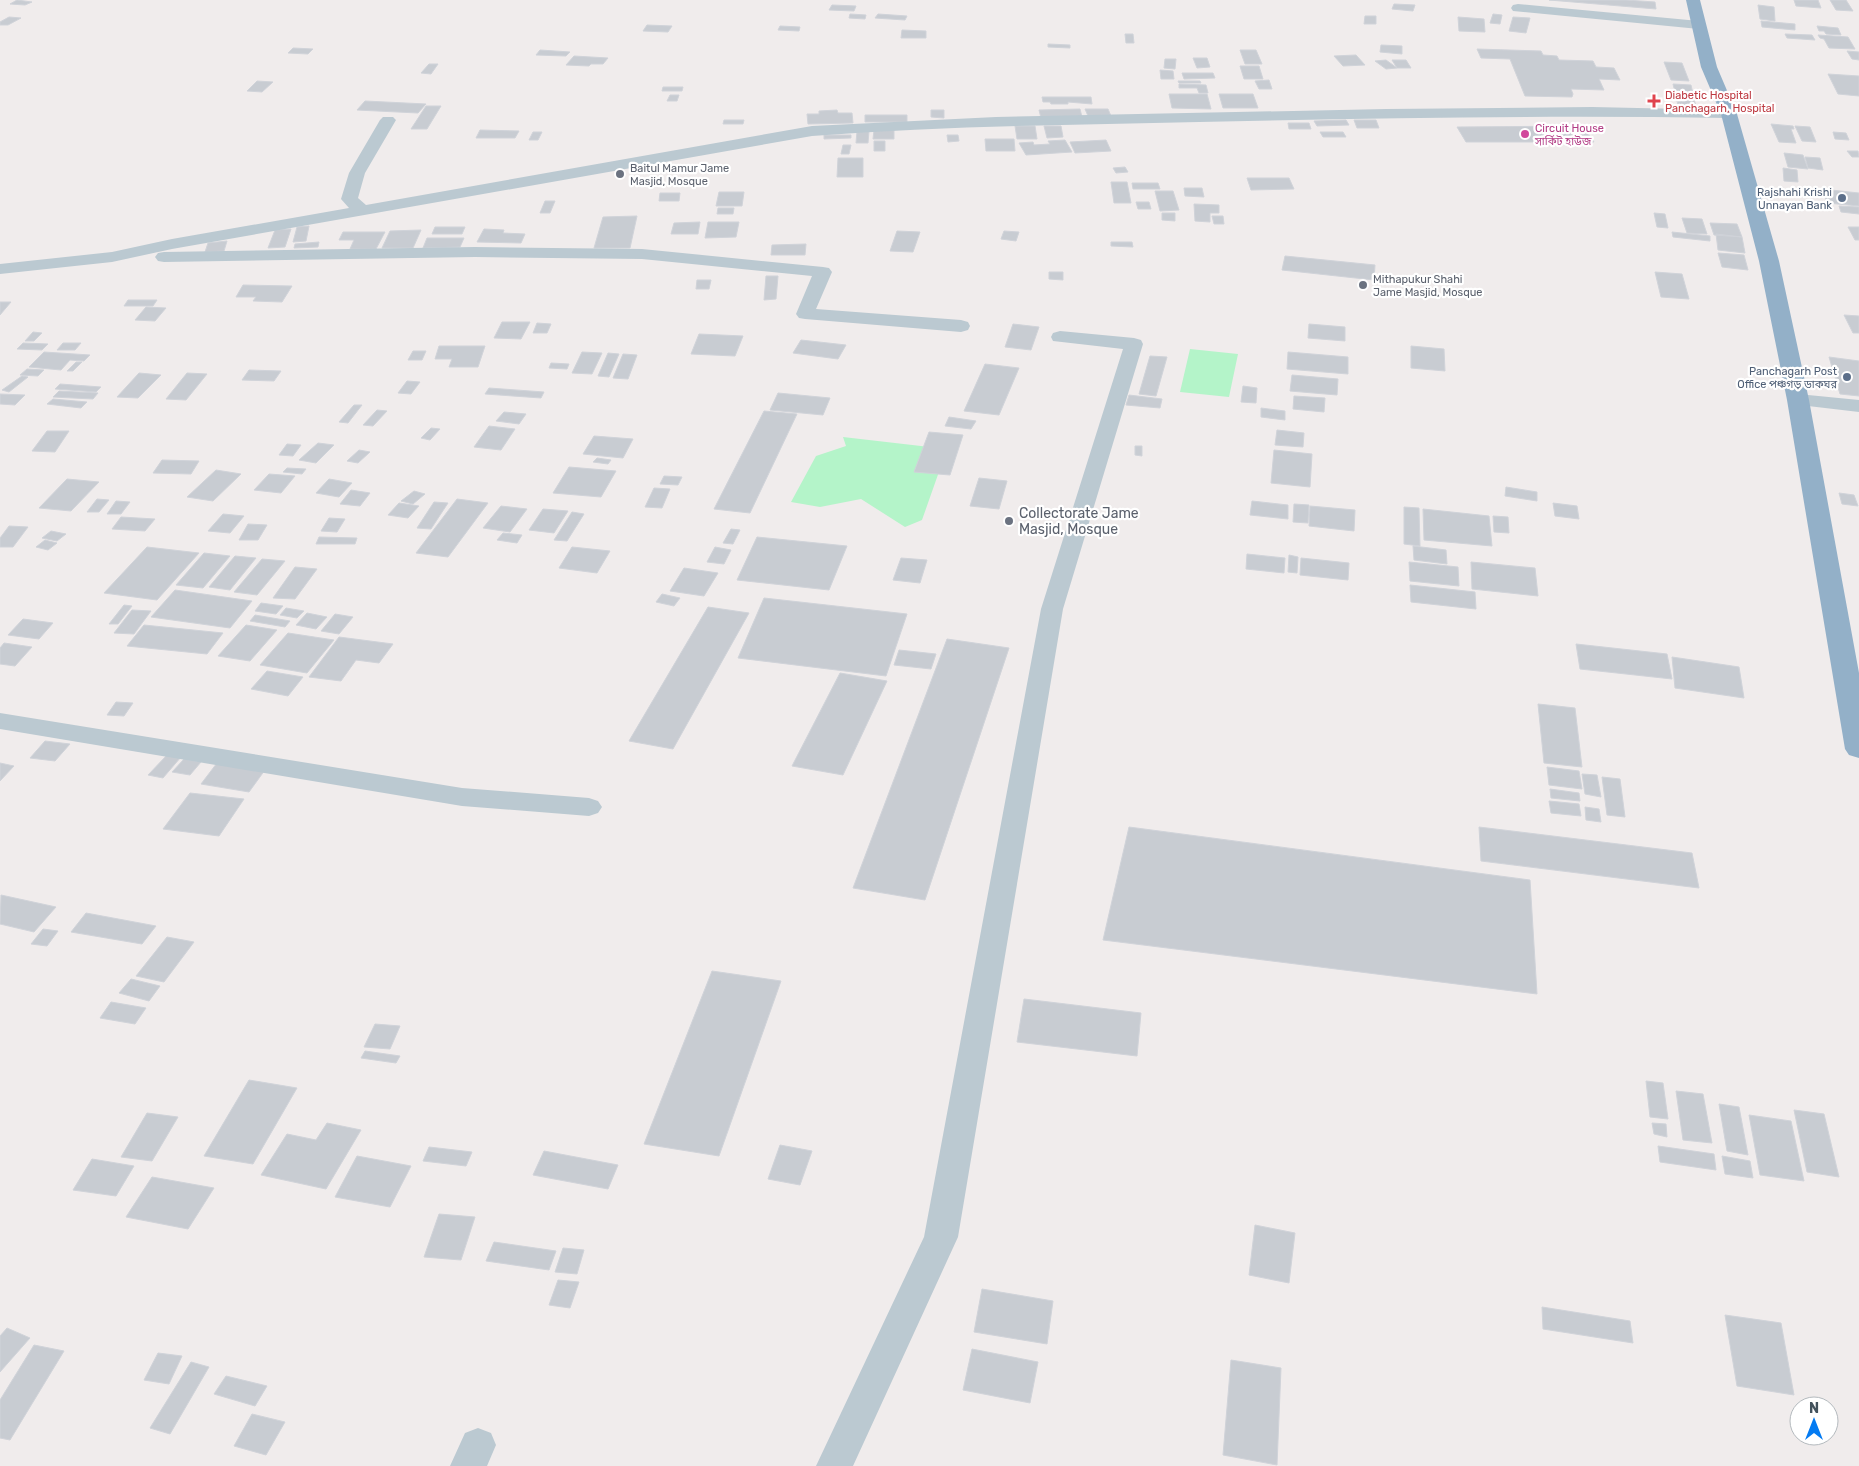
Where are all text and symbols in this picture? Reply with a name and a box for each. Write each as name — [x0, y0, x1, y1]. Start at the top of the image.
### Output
place label: Diabetic Hospital Panchagarh, Hospital — [1665, 89, 1775, 115]
marker: Diabetic Hospital Panchagarh, Hospital — [1647, 94, 1661, 108]
place label: Circuit House সার্কিট হাউজ — [1534, 122, 1604, 148]
marker: Circuit House সার্কিট হাউজ — [1519, 128, 1531, 140]
place label: Baitul Mamur Jame Masjid, Mosque — [630, 162, 729, 188]
marker: Baitul Mamur Jame Masjid, Mosque — [614, 168, 626, 180]
place label: Rajshahi Krishi Unnayan Bank — [1757, 186, 1832, 212]
marker: Rajshahi Krishi Unnayan Bank — [1836, 192, 1848, 204]
place label: Mithapukur Shahi Jame Masjid, Mosque — [1373, 273, 1482, 299]
marker: Mithapukur Shahi Jame Masjid, Mosque — [1357, 279, 1369, 291]
place label: Panchagarh Post Office পঞ্চগড় ডাকঘর — [1737, 365, 1838, 391]
marker: Panchagarh Post Office পঞ্চগড় ডাকঘর — [1841, 371, 1853, 383]
place label: Collectorate Jame Masjid, Mosque — [1019, 505, 1139, 538]
marker: Collectorate Jame Masjid, Mosque — [1003, 515, 1015, 527]
north arrow — [1789, 1396, 1839, 1446]
text: N — [1809, 1400, 1819, 1417]

